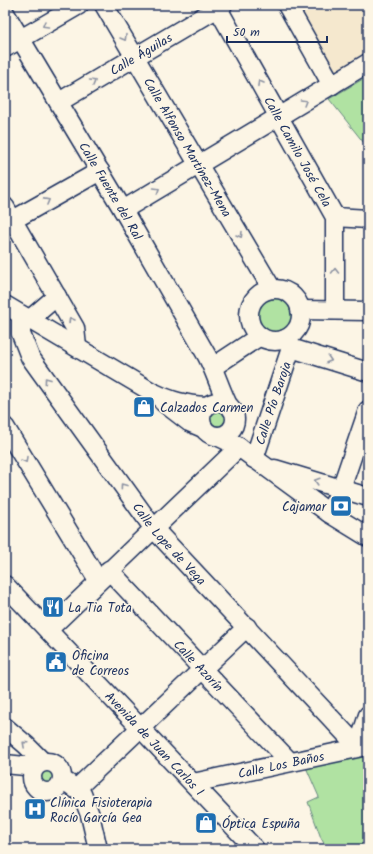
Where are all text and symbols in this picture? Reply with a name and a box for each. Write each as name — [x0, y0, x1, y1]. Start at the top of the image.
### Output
scale bar — [227, 18, 327, 44]
one-way arrow — [42, 20, 49, 27]
text: 50 m — [233, 23, 260, 42]
street label: Calle Águilas — [106, 28, 177, 82]
one-way arrow — [119, 34, 127, 41]
street label: Calle Alfonso Martínez-Mena — [137, 74, 236, 222]
one-way arrow — [89, 79, 96, 87]
one-way arrow — [258, 80, 265, 87]
street label: Calle Camilo José Cela — [257, 93, 337, 212]
one-way arrow — [300, 99, 307, 106]
street label: Calle Fuente del Ral — [73, 138, 147, 244]
one-way arrow — [153, 188, 160, 195]
one-way arrow — [42, 199, 50, 206]
one-way arrow — [235, 231, 243, 238]
one-way arrow — [331, 268, 339, 274]
one-way arrow — [68, 317, 75, 325]
one-way arrow — [325, 355, 332, 364]
street label: Calle Pío Baroja — [250, 359, 298, 448]
one-way arrow — [45, 378, 52, 385]
shop icon: Calzados Carmen — [131, 394, 157, 420]
place label: Calzados Carmen — [160, 398, 253, 419]
one-way arrow — [21, 456, 28, 463]
one-way arrow — [314, 477, 321, 486]
one-way arrow — [120, 483, 128, 490]
bank icon: Cajamar — [328, 493, 354, 519]
place label: Cajamar — [282, 497, 327, 518]
street label: Calle Lope de Vega — [126, 499, 211, 591]
restaurant icon: La Tia Tota — [40, 594, 66, 620]
place label: La Tia Tota — [68, 598, 132, 619]
street label: Calle Azorín — [168, 635, 228, 697]
place label: Oficina de Correos — [72, 646, 130, 682]
public building icon: Oficina de Correos — [43, 649, 69, 675]
street label: Avenida de Juan Carlos I — [99, 687, 209, 801]
one-way arrow — [22, 741, 29, 748]
street label: Calle Los Baños — [236, 746, 327, 785]
place label: Clínica Fisioterapia Rocío García Gea — [50, 793, 152, 829]
hospital icon: Clínica Fisioterapia Rocío García Gea — [22, 796, 48, 822]
shop icon: Óptica Espuña — [193, 810, 219, 836]
place label: Óptica Espuña — [222, 814, 300, 835]

